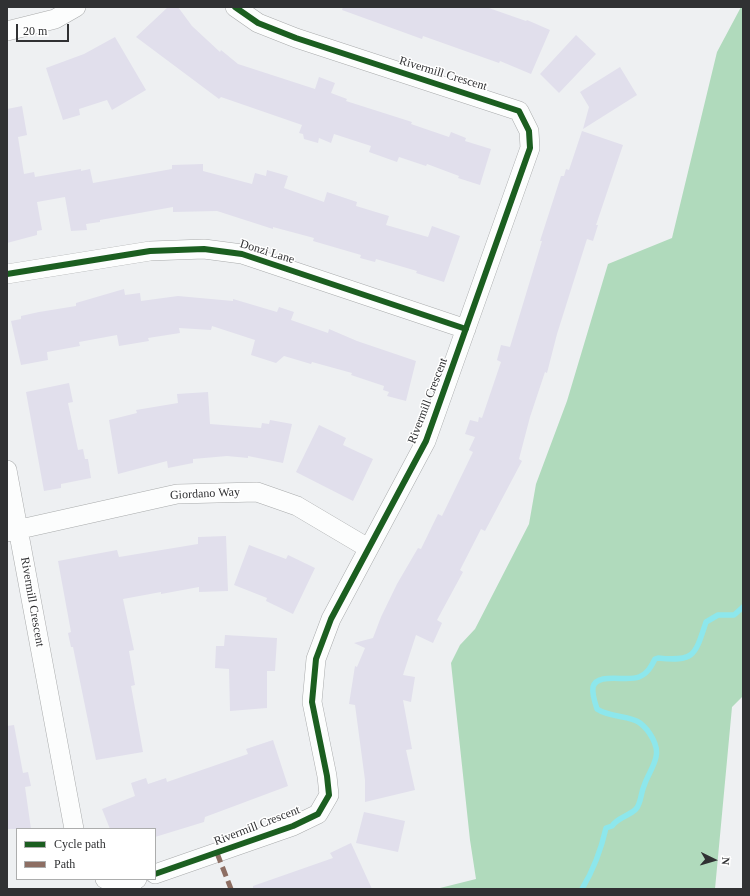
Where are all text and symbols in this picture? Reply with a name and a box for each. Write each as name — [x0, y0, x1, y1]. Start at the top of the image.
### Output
scale bar — [18, 16, 71, 42]
text: 20 m — [23, 24, 47, 38]
street label: Rivermill Crescent — [397, 54, 489, 94]
street label: Donzi Lane — [238, 237, 296, 267]
street label: Rivermill Crescent — [405, 356, 451, 446]
street label: Giordano Way — [170, 485, 240, 503]
street label: Rivermill Crescent — [17, 556, 47, 648]
street label: Rivermill Crescent — [212, 803, 302, 849]
legend — [16, 828, 156, 880]
text: Cycle path — [54, 837, 106, 851]
north arrow — [694, 840, 734, 880]
text: Path — [54, 857, 75, 871]
text: N — [720, 857, 732, 866]

